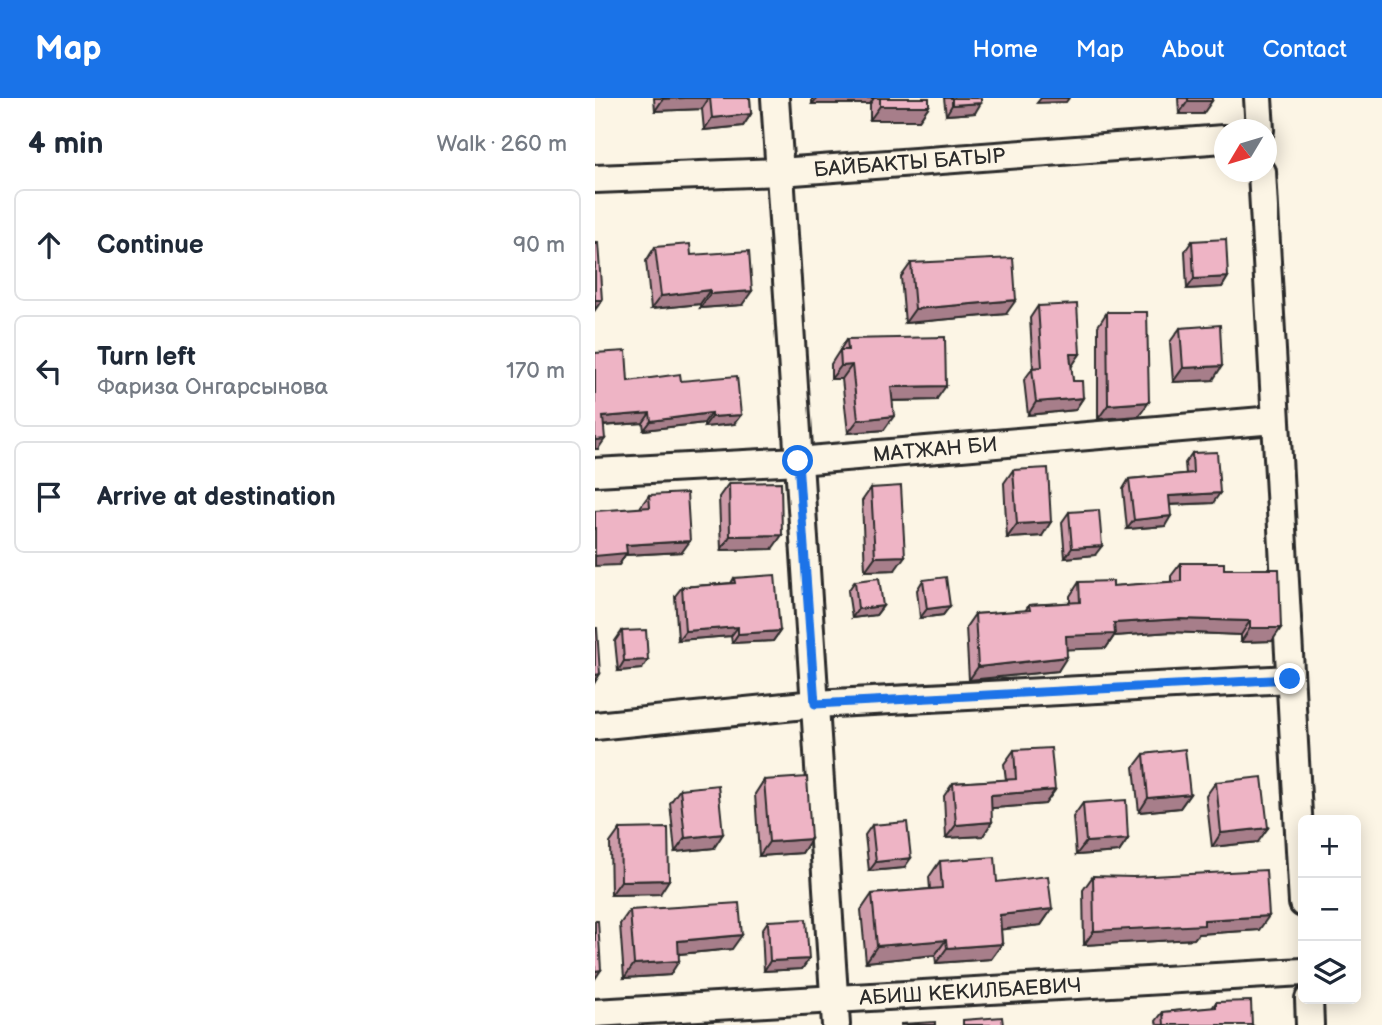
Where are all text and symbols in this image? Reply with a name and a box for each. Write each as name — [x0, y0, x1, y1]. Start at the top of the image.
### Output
text: Map — [35, 29, 101, 69]
text: Home — [973, 35, 1038, 64]
text: Map — [1076, 35, 1124, 64]
text: About — [1162, 35, 1224, 64]
text: Contact — [1262, 35, 1347, 64]
north arrow — [1214, 119, 1277, 182]
text: 4 min — [28, 126, 103, 162]
text: Walk · 260 m — [437, 130, 567, 158]
street label: БАЙБАКТЫ БАТЫР — [813, 143, 1007, 182]
icon: ahead — [30, 226, 68, 264]
text: Continue — [97, 230, 204, 261]
text: 90 m — [513, 231, 565, 259]
text: Turn left — [97, 342, 196, 373]
icon: left — [30, 352, 68, 390]
text: 170 m — [506, 357, 565, 385]
text: Фариза Онгарсынова — [97, 373, 328, 401]
street label: МАТЖАН БИ — [872, 432, 999, 467]
route start — [782, 445, 813, 476]
icon: arrive — [30, 478, 68, 516]
text: Arrive at destination — [97, 482, 336, 513]
route end — [1274, 663, 1305, 694]
map controls — [1298, 815, 1361, 1004]
button: + — [1298, 815, 1361, 878]
button: − — [1298, 878, 1361, 941]
button: layers — [1298, 941, 1361, 1004]
street label: АБИШ КЕКИЛБАЕВИЧ — [858, 973, 1082, 1011]

